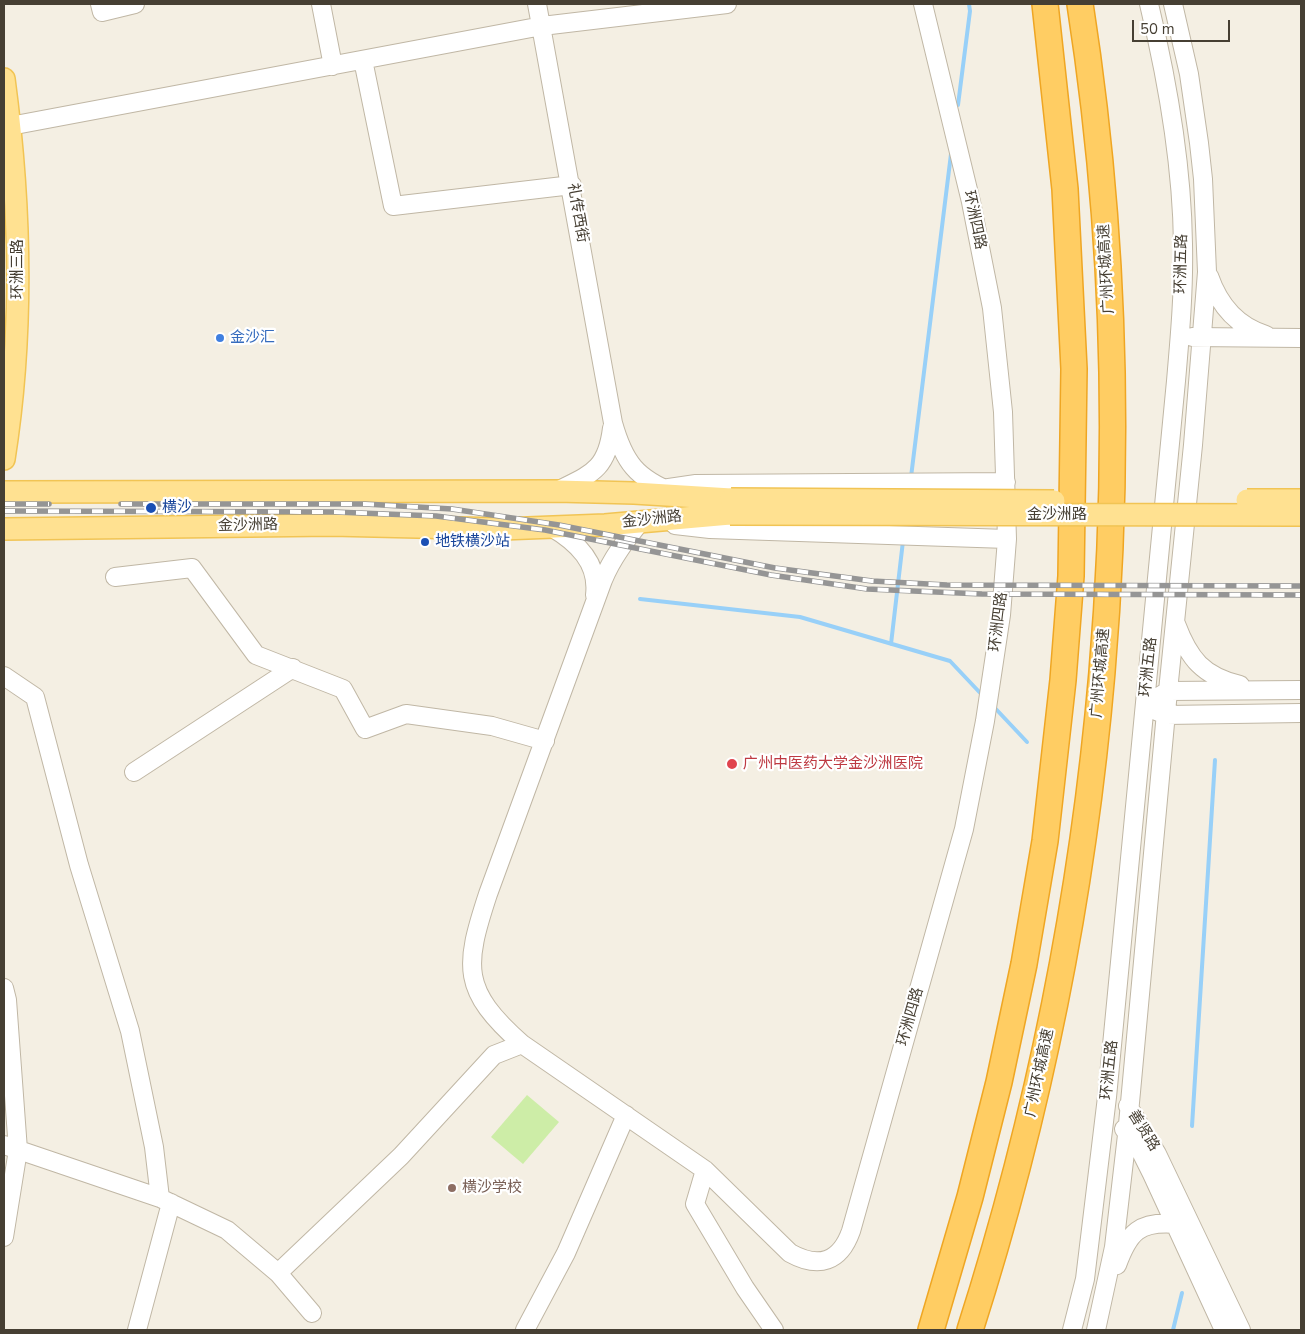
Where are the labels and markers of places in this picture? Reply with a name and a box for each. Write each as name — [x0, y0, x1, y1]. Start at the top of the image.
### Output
place label: 金沙汇 — [230, 329, 275, 347]
marker: 金沙汇 — [214, 332, 226, 344]
place label: 横沙 — [162, 499, 192, 517]
marker: 横沙 — [144, 501, 158, 515]
place label: 地铁横沙站 — [435, 533, 510, 551]
marker: 地铁横沙站 — [419, 536, 431, 548]
place label: 广州中医药大学金沙洲医院 — [743, 755, 923, 773]
marker: 广州中医药大学金沙洲医院 — [725, 757, 739, 771]
place label: 横沙学校 — [462, 1179, 522, 1197]
marker: 横沙学校 — [446, 1182, 458, 1194]

